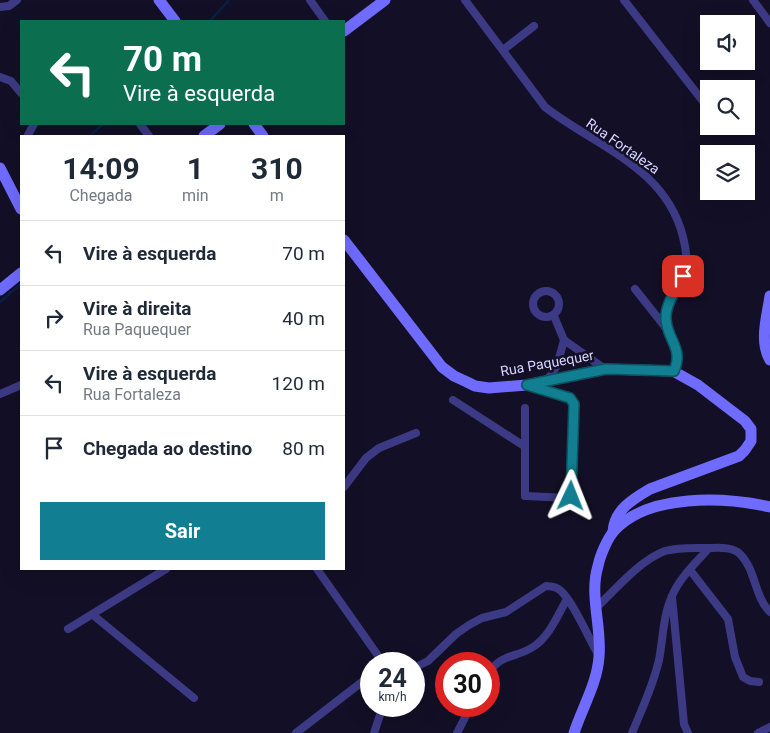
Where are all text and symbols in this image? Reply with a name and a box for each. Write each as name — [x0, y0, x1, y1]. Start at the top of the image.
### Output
map controls — [700, 15, 755, 200]
button: sound — [700, 15, 755, 70]
text: 70 m — [123, 39, 202, 80]
icon: left — [40, 40, 105, 105]
button: search — [700, 80, 755, 135]
text: Vire à esquerda — [123, 81, 275, 106]
street label: Rua Fortaleza — [583, 115, 663, 177]
button: layers — [700, 145, 755, 200]
text: 14:09 — [62, 151, 140, 186]
text: 1 — [187, 151, 204, 186]
text: 310 — [251, 151, 303, 186]
text: Chegada — [69, 186, 133, 205]
text: min — [182, 186, 209, 205]
text: m — [270, 186, 284, 205]
icon: left — [40, 239, 68, 267]
text: Vire à esquerda — [83, 242, 216, 265]
text: 70 m — [282, 242, 325, 265]
pin — [662, 255, 704, 297]
icon: arrive — [669, 262, 697, 290]
text: Vire à direita — [83, 297, 192, 320]
icon: right — [40, 304, 68, 332]
text: 40 m — [282, 307, 325, 330]
text: Rua Paquequer — [83, 320, 191, 339]
street label: Rua Paquequer — [499, 347, 595, 379]
text: Vire à esquerda — [83, 362, 216, 385]
icon: left — [40, 369, 68, 397]
text: 120 m — [272, 372, 325, 395]
text: Rua Fortaleza — [83, 385, 181, 404]
icon: arrive — [40, 434, 68, 462]
text: Chegada ao destino — [83, 437, 252, 460]
text: 80 m — [282, 437, 325, 460]
position arrow — [544, 469, 596, 521]
button: Sair — [40, 502, 325, 560]
speed limit sign: 30 — [435, 652, 500, 717]
text: 24 — [378, 664, 407, 693]
text: km/h — [378, 690, 407, 704]

